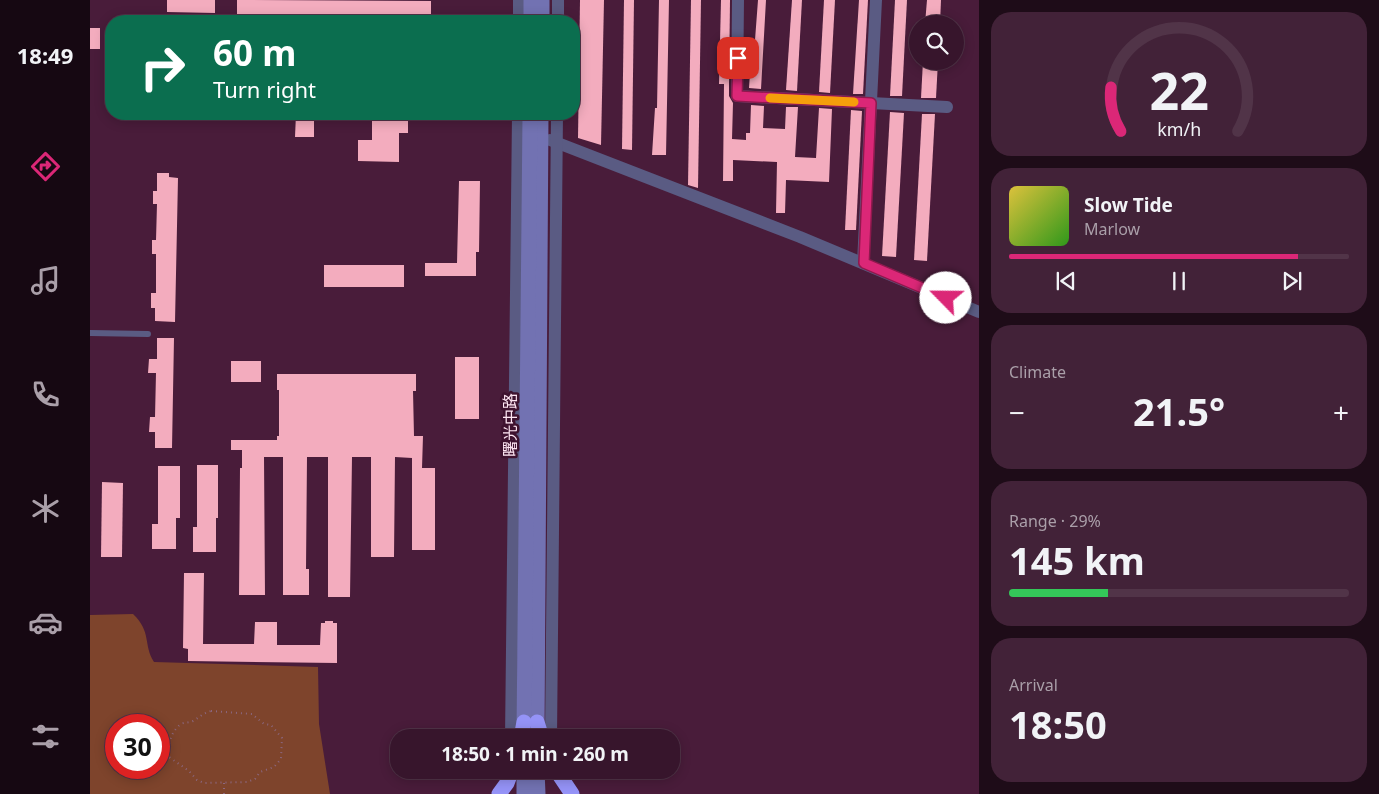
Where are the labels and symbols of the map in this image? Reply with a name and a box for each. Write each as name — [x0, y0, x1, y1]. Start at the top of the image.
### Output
pin — [717, 37, 759, 79]
position arrow — [919, 271, 971, 323]
street label: 曙光中路 — [499, 393, 521, 457]
speed limit sign: 30 — [105, 714, 170, 779]

